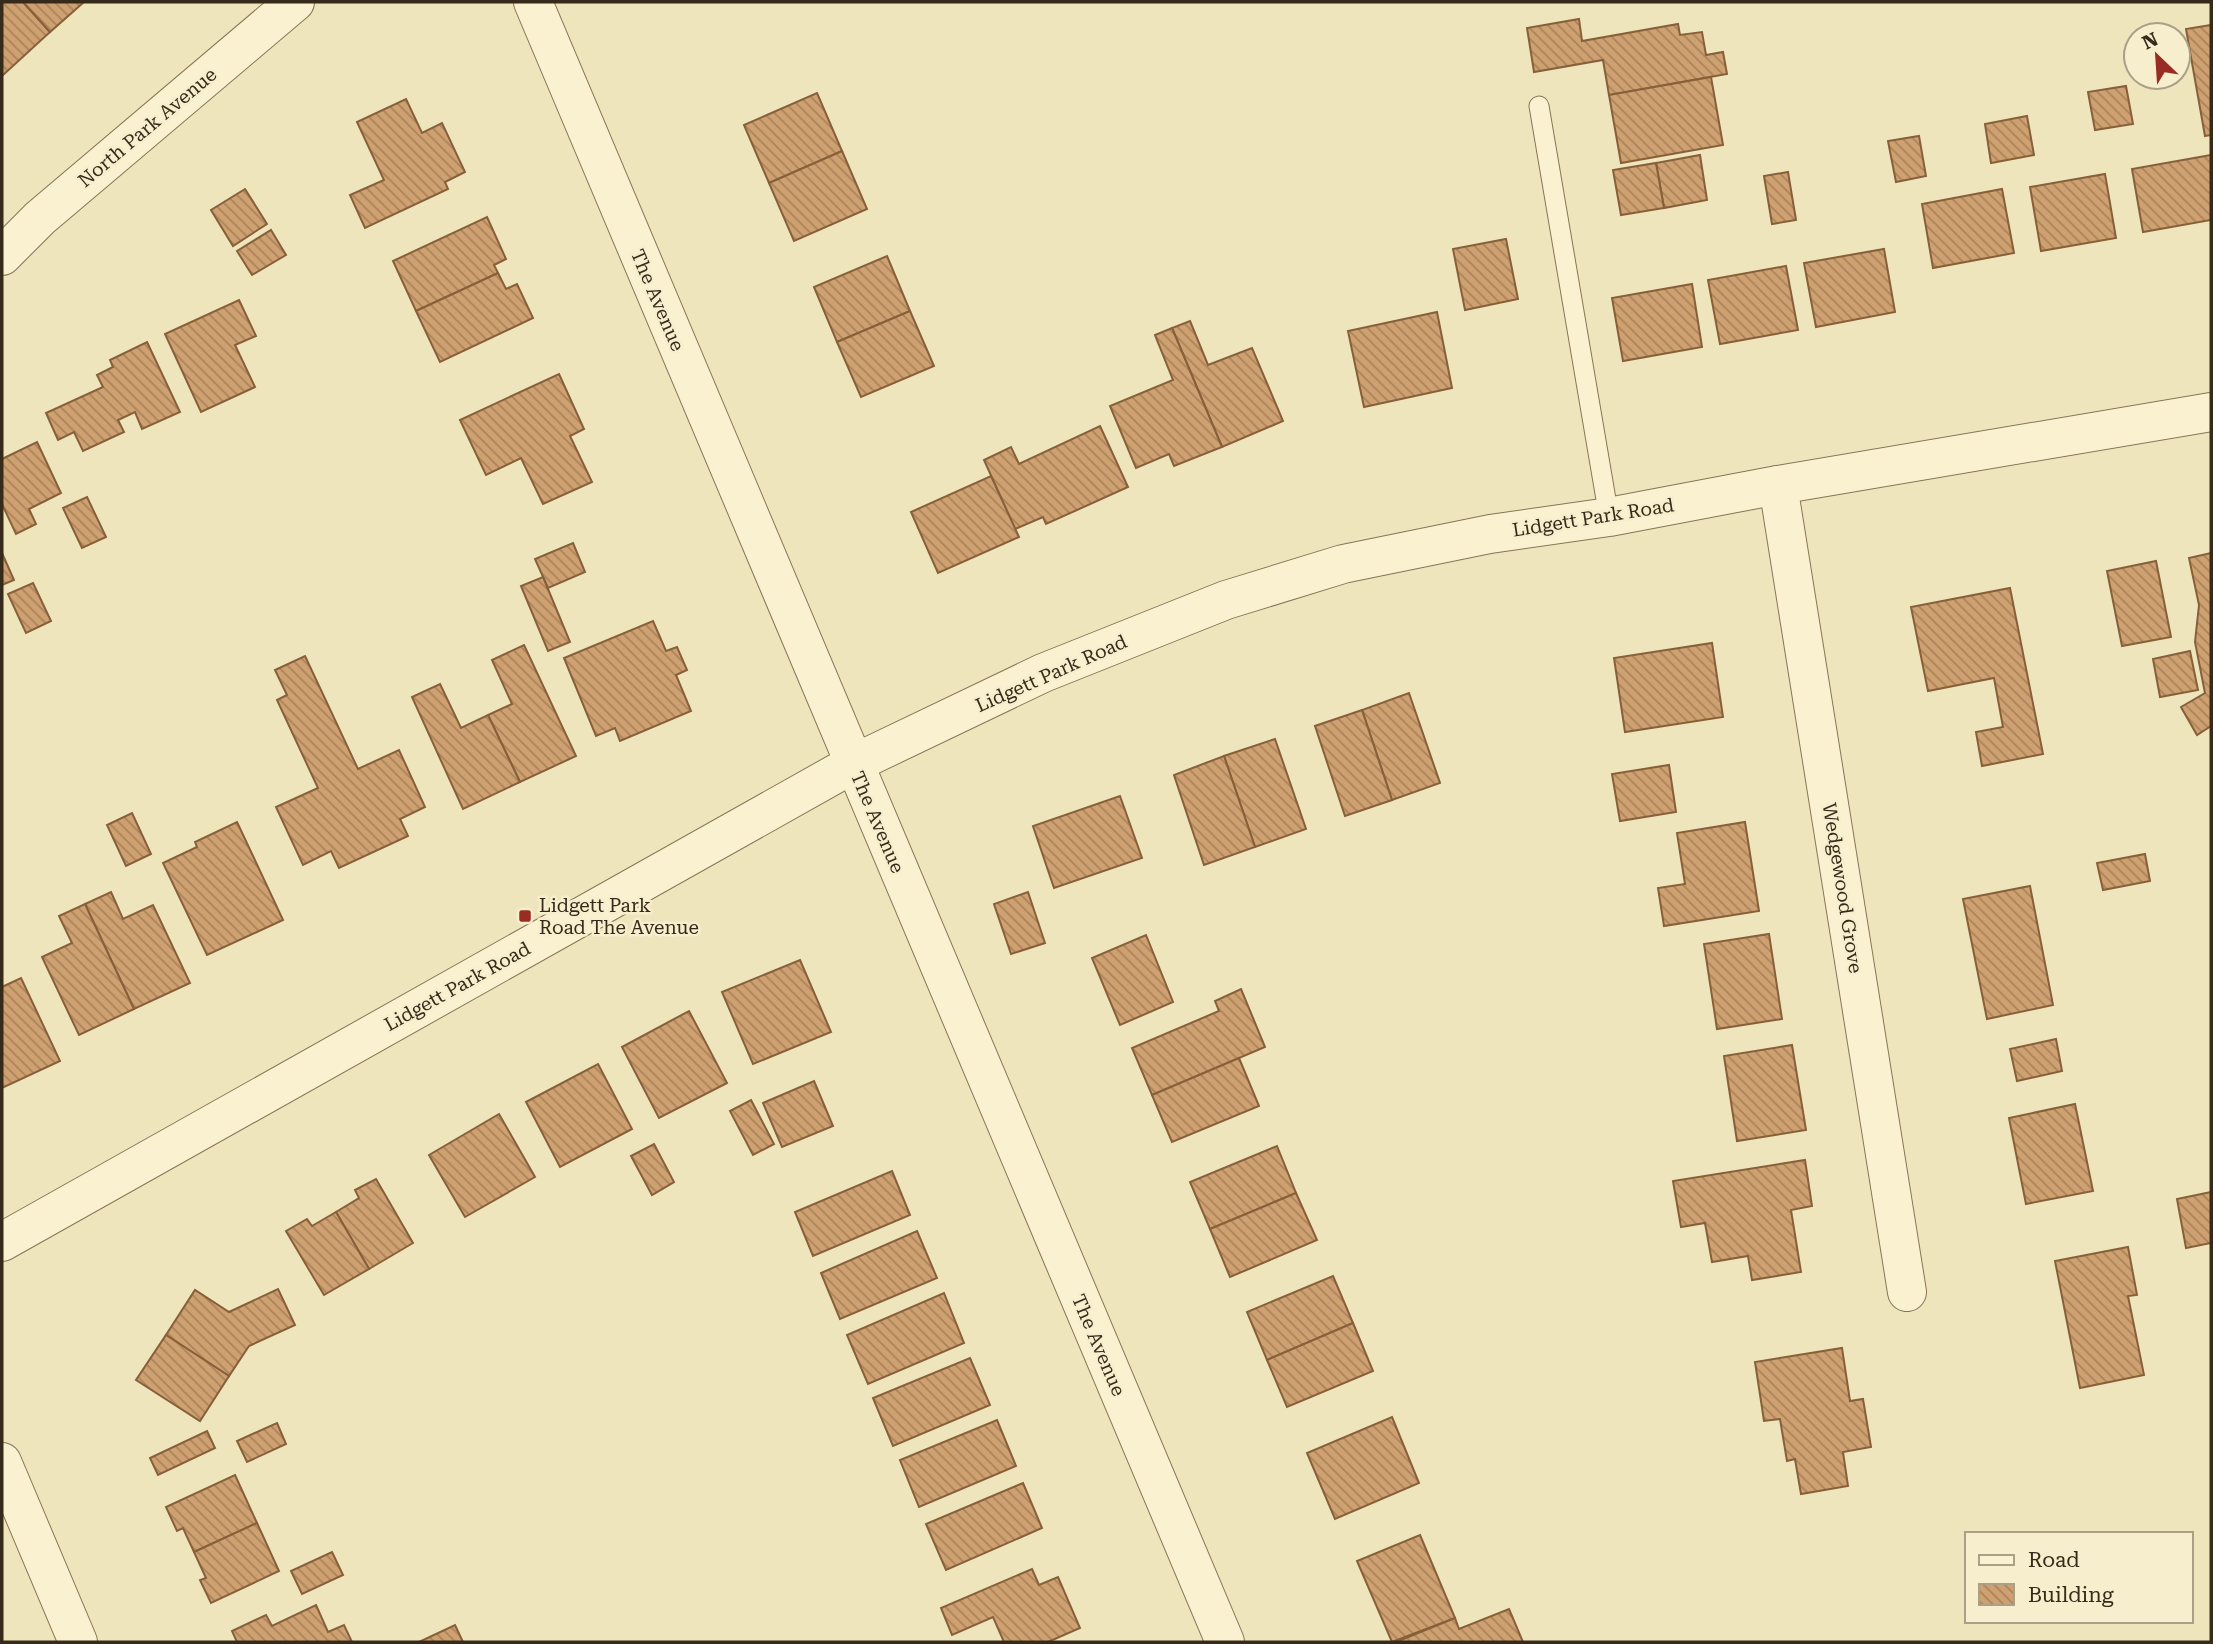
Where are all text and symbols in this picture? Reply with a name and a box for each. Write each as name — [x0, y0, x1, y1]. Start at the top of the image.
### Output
north arrow — [2122, 21, 2192, 91]
text: N — [2139, 27, 2162, 55]
street label: North Park Avenue — [73, 63, 221, 192]
street label: The Avenue — [626, 246, 689, 355]
street label: Lidgett Park Road — [1511, 493, 1676, 542]
street label: Lidgett Park Road — [972, 630, 1130, 717]
street label: The Avenue — [846, 768, 909, 877]
street label: Wedgewood Grove — [1818, 801, 1867, 975]
place label: Lidgett Park Road The Avenue — [539, 894, 699, 939]
marker: Lidgett Park Road The Avenue — [517, 908, 533, 924]
street label: Lidgett Park Road — [380, 937, 534, 1036]
street label: The Avenue — [1067, 1291, 1130, 1400]
legend — [1965, 1532, 2192, 1623]
text: Road — [2028, 1548, 2080, 1572]
text: Building — [2028, 1583, 2114, 1607]

